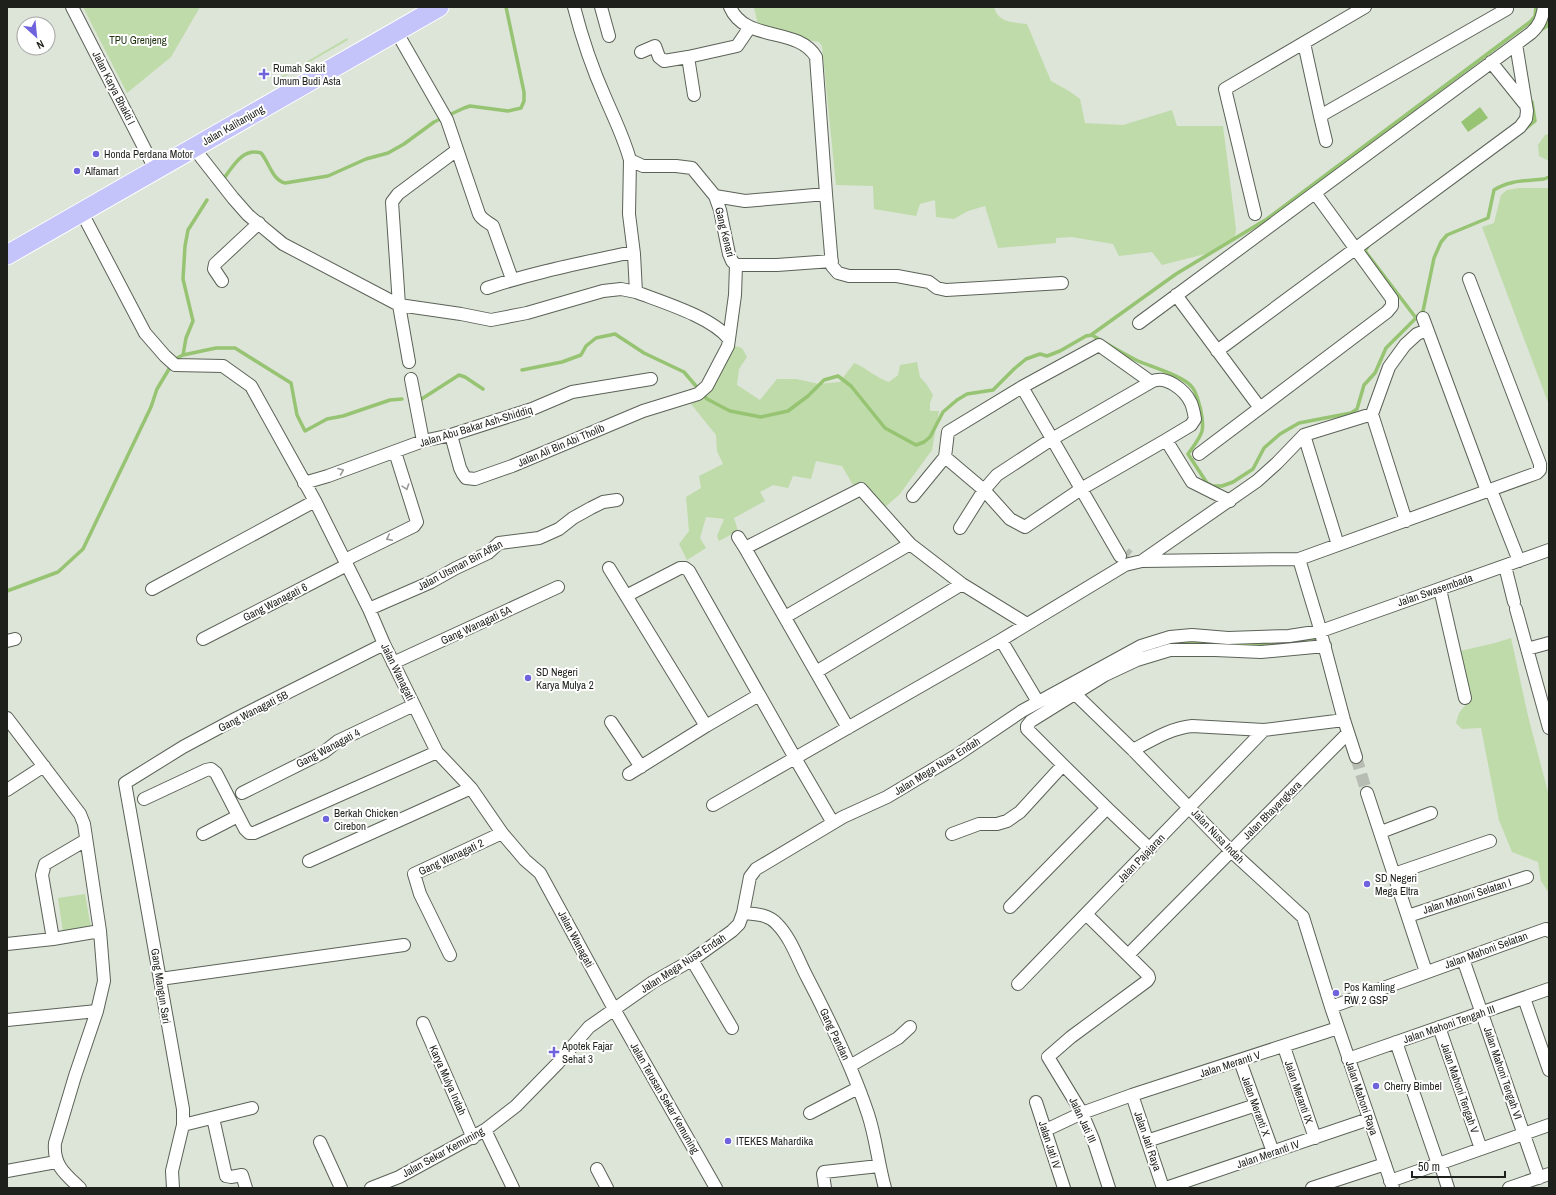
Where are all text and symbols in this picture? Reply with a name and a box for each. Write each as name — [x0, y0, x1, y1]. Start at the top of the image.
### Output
north arrow — [16, 16, 56, 56]
park label: TPU Grenjeng — [109, 33, 167, 47]
text: N — [34, 37, 47, 53]
street label: Jalan Karya Bhakti I — [89, 49, 139, 127]
place label: Rumah Sakit Umum Budi Asta — [273, 61, 341, 88]
marker: Rumah Sakit Umum Budi Asta — [258, 68, 270, 80]
street label: Jalan Kalitanjung — [200, 102, 266, 148]
place label: Honda Perdana Motor — [104, 147, 193, 161]
marker: Honda Perdana Motor — [91, 149, 101, 159]
place label: Alfamart — [84, 164, 119, 178]
marker: Alfamart — [72, 166, 82, 176]
street label: Gang Kenari — [712, 205, 738, 259]
street label: Jalan Abu Bakar Ash-Shiddiq — [418, 402, 534, 450]
street label: Jalan Ali Bin Abi Tholib — [515, 420, 607, 470]
one-way arrow — [337, 467, 344, 475]
one-way arrow — [402, 483, 410, 490]
one-way arrow — [386, 533, 393, 541]
street label: Jalan Utsman Bin Affan — [415, 537, 505, 593]
street label: Jalan Swasembada — [1396, 571, 1474, 609]
street label: Gang Wanagati 6 — [240, 580, 310, 624]
street label: Gang Wanagati 5A — [438, 602, 514, 647]
street label: Jalan Wanagati — [378, 641, 418, 703]
place label: SD Negeri Karya Mulya 2 — [536, 665, 594, 692]
marker: SD Negeri Karya Mulya 2 — [523, 673, 533, 683]
street label: Gang Wanagati 5B — [216, 687, 290, 735]
street label: Gang Wanagati 4 — [294, 725, 362, 771]
street label: Jalan Mega Nusa Endah — [891, 734, 983, 798]
street label: Jalan Bhayangkara — [1240, 778, 1304, 842]
place label: Berkah Chicken Cirebon — [334, 806, 398, 833]
street label: Jalan Nusa Indah — [1189, 806, 1247, 866]
marker: Berkah Chicken Cirebon — [321, 814, 331, 824]
street label: Jalan Pajajaran — [1114, 831, 1168, 885]
street label: Gang Wanagati 2 — [416, 836, 486, 878]
place label: SD Negeri Mega Eltra — [1375, 871, 1419, 898]
street label: Jalan Mahoni Selatan I — [1421, 875, 1513, 917]
marker: SD Negeri Mega Eltra — [1362, 879, 1372, 889]
street label: Jalan Wanagati — [555, 908, 597, 970]
street label: Jalan Mahoni Selatan — [1443, 928, 1529, 972]
street label: Jalan Mega Nusa Endah — [638, 930, 728, 996]
street label: Gang Mangun Sari — [148, 947, 174, 1025]
place label: Pos Kamling RW 2 GSP — [1344, 980, 1395, 1007]
marker: Pos Kamling RW 2 GSP — [1331, 988, 1341, 998]
street label: Jalan Mahoni Tengah III — [1401, 1002, 1497, 1046]
street label: Gang Pandan — [817, 1006, 853, 1062]
street label: Jalan Mahoni Tengah VI — [1481, 1025, 1525, 1121]
place label: Apotek Fajar Sehat 3 — [561, 1039, 613, 1066]
street label: Jalan Terusan Sekar Kemuning — [628, 1040, 702, 1156]
street label: Jalan Mahoni Tengah V — [1438, 1041, 1482, 1135]
street label: Karya Mulya Indah — [426, 1043, 470, 1117]
marker: Apotek Fajar Sehat 3 — [549, 1047, 559, 1057]
street label: Jalan Meranti V — [1198, 1048, 1262, 1080]
street label: Jalan Meranti IX — [1282, 1059, 1316, 1125]
street label: Jalan Mahoni Raya — [1343, 1059, 1381, 1137]
street label: Jalan Meranti X — [1239, 1074, 1273, 1138]
place label: Cherry Bimbel — [1384, 1079, 1442, 1093]
marker: Cherry Bimbel — [1371, 1081, 1381, 1091]
street label: Jalan Jati III — [1066, 1095, 1100, 1145]
street label: Jalan Jati Raya — [1131, 1109, 1165, 1173]
street label: Jalan Jati IV — [1036, 1119, 1064, 1171]
street label: Jalan Sekar Kemuning — [400, 1124, 486, 1180]
place label: ITEKES Mahardika — [736, 1134, 813, 1148]
marker: ITEKES Mahardika — [723, 1136, 733, 1146]
street label: Jalan Meranti IV — [1235, 1137, 1301, 1171]
scale bar — [1412, 1153, 1505, 1179]
text: 50 m — [1418, 1159, 1440, 1175]

